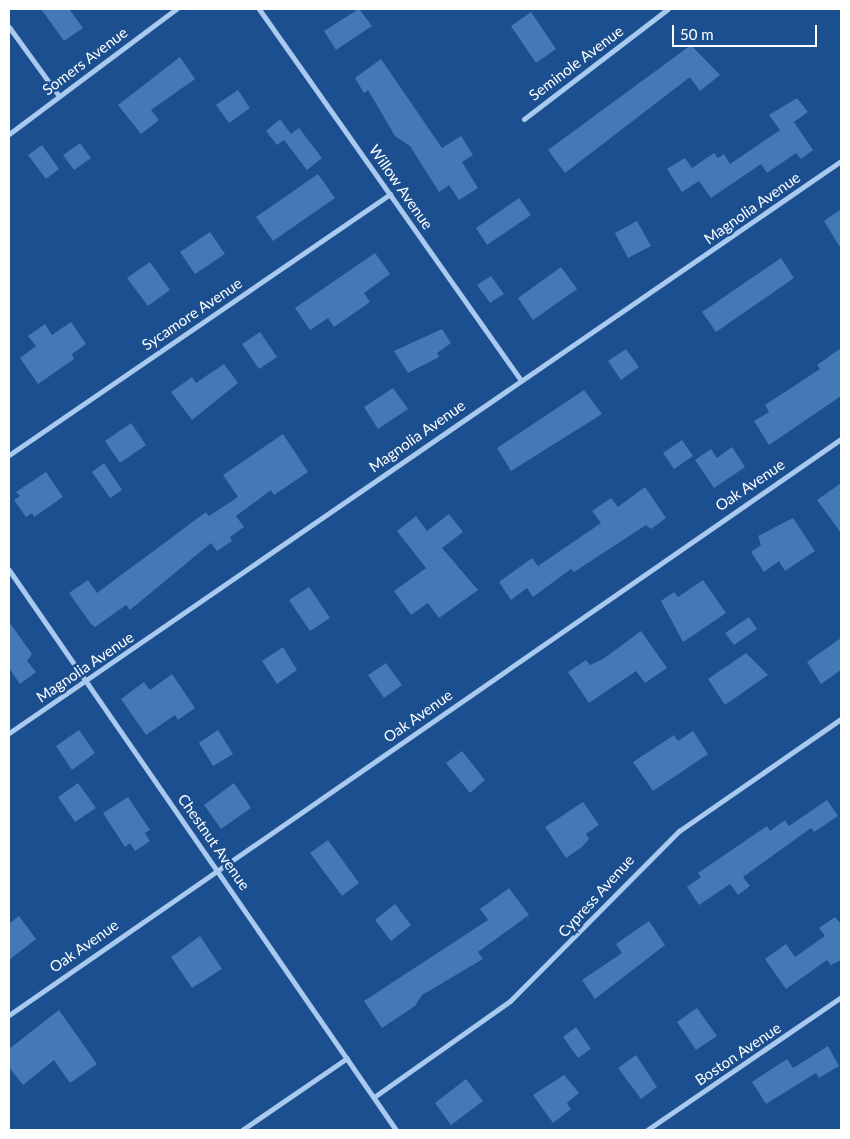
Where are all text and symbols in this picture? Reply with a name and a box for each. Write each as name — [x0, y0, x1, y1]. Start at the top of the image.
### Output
scale bar — [675, 15, 820, 47]
street label: Seminole Avenue — [525, 22, 627, 104]
street label: Somers Avenue — [39, 23, 131, 99]
text: 50 m — [680, 25, 714, 43]
street label: Willow Avenue — [365, 141, 437, 233]
street label: Magnolia Avenue — [700, 168, 804, 248]
street label: Sycamore Avenue — [138, 274, 246, 354]
street label: Magnolia Avenue — [365, 396, 469, 476]
street label: Oak Avenue — [712, 455, 788, 515]
street label: Magnolia Avenue — [33, 628, 137, 706]
street label: Oak Avenue — [380, 686, 456, 746]
street label: Chestnut Avenue — [174, 790, 254, 894]
street label: Cypress Avenue — [554, 851, 638, 941]
street label: Oak Avenue — [46, 916, 122, 976]
street label: Boston Avenue — [691, 1018, 785, 1090]

